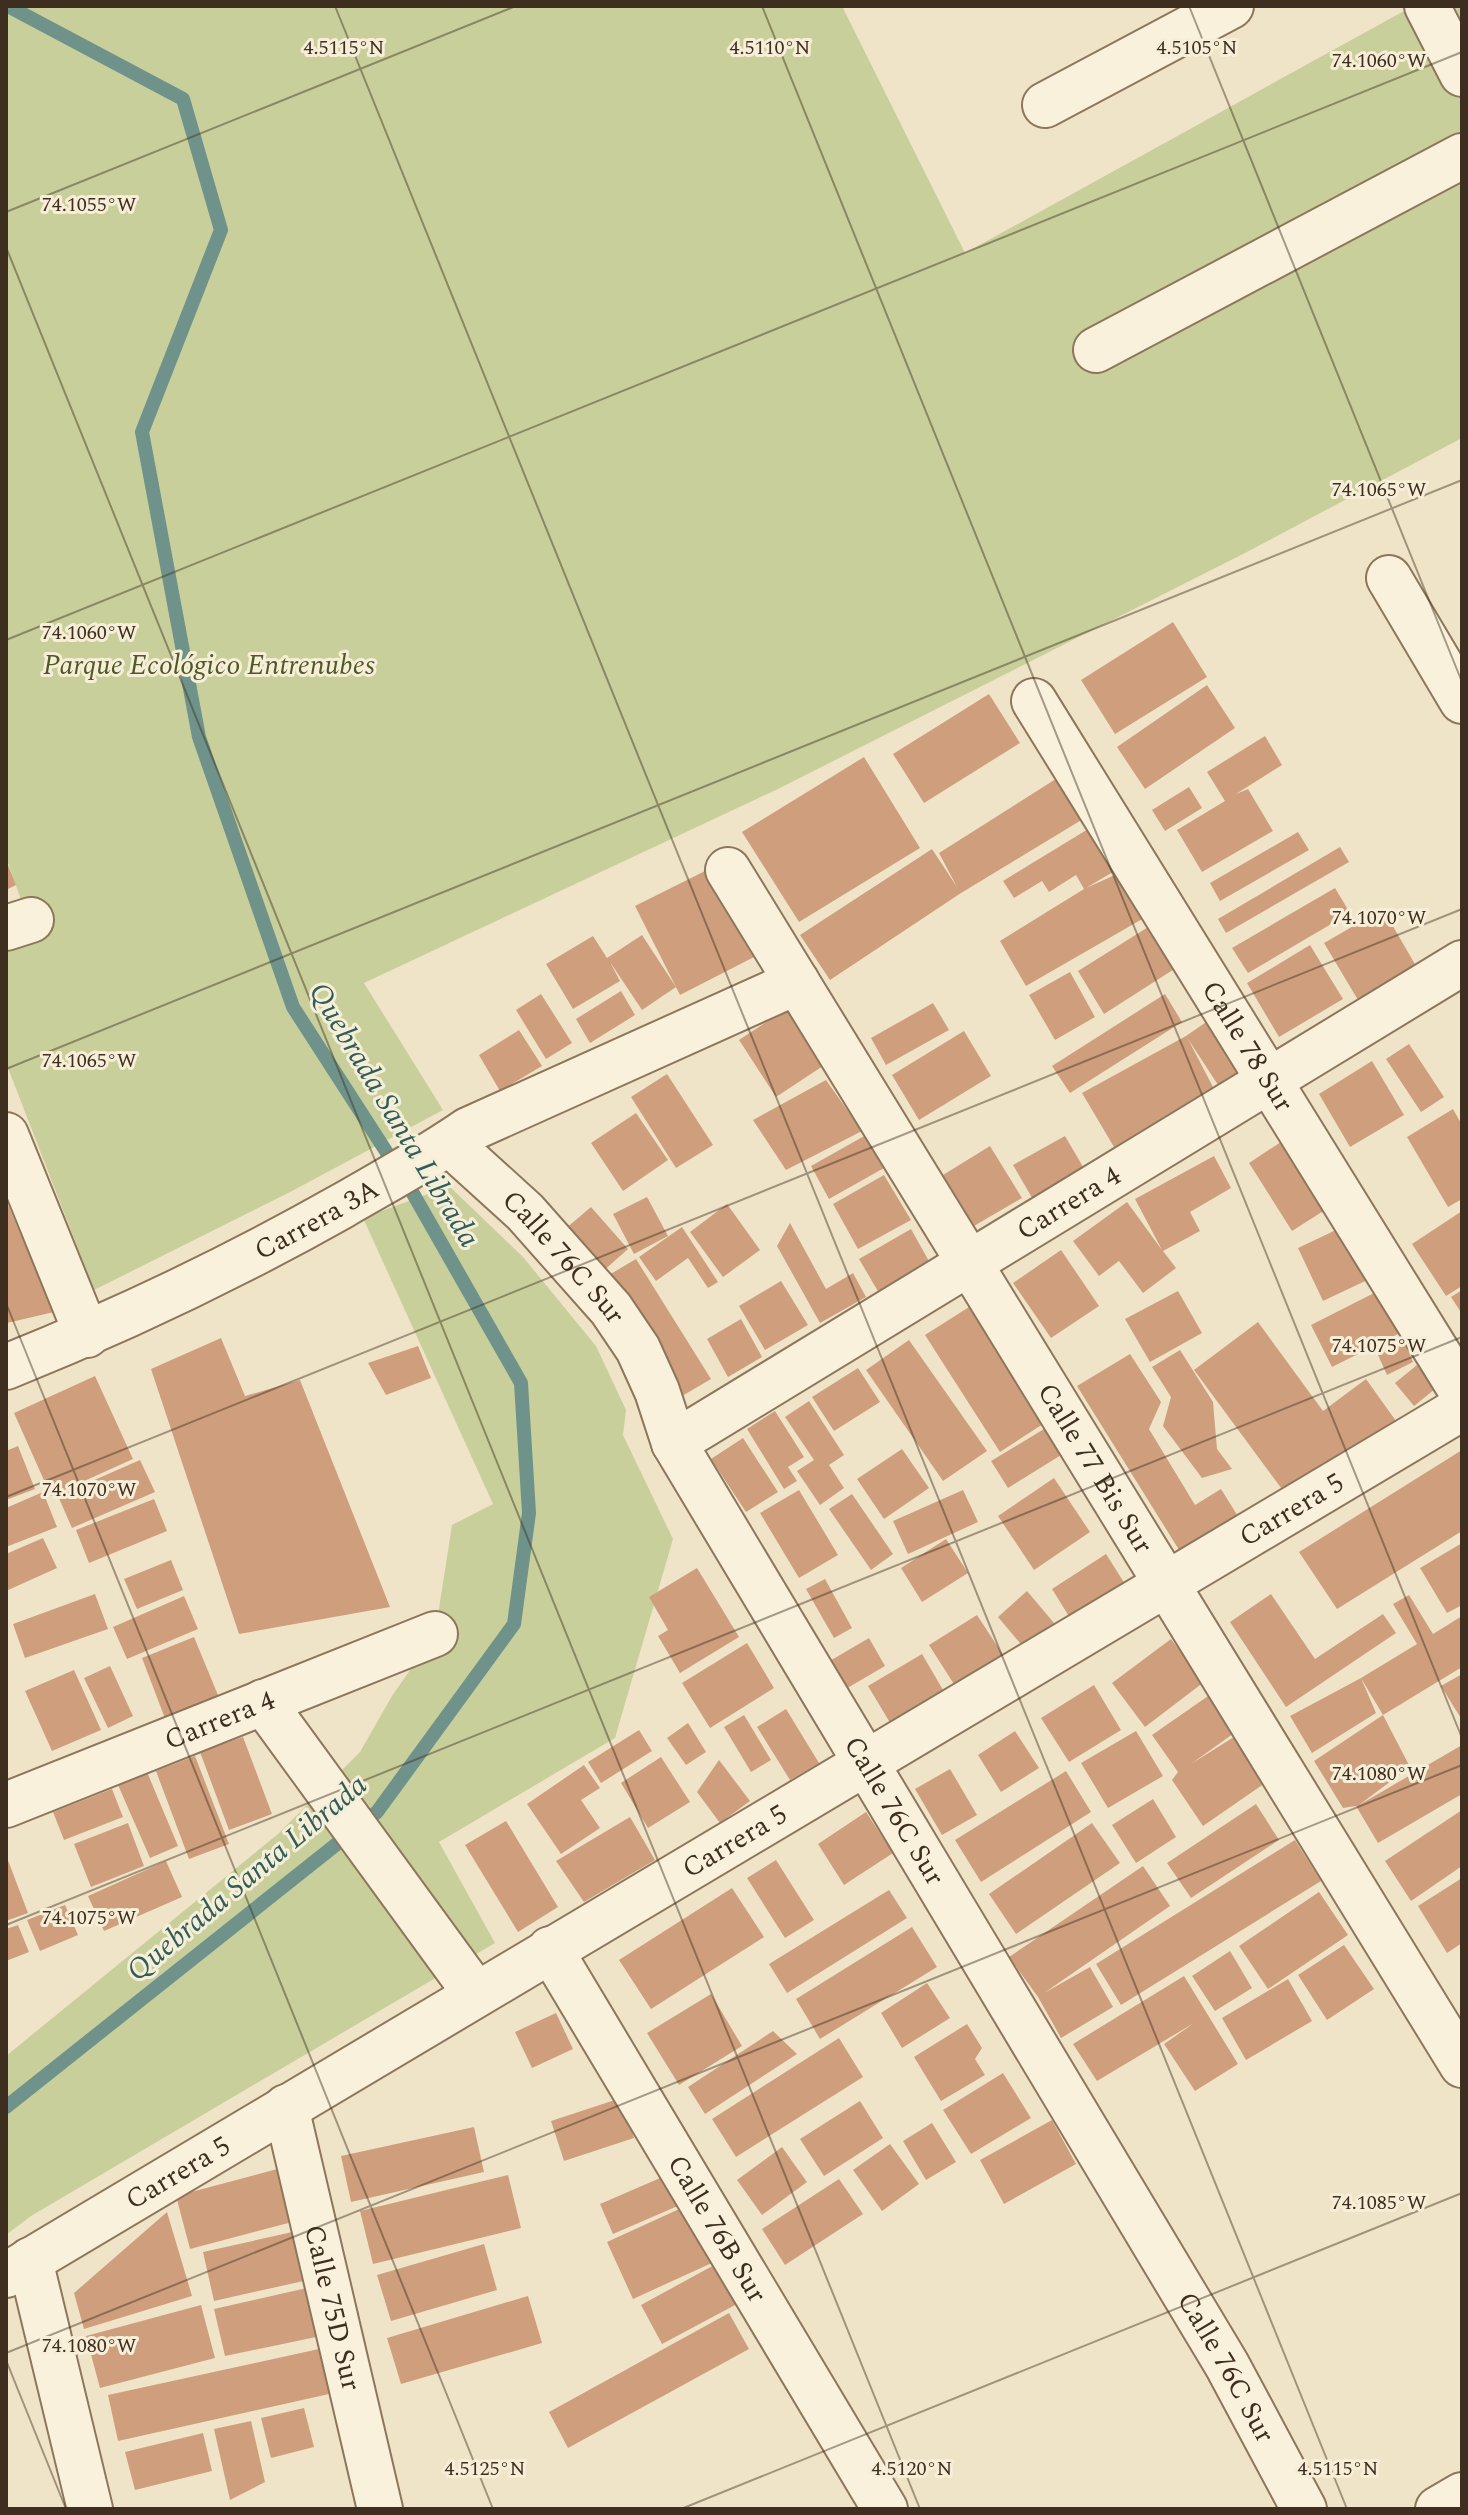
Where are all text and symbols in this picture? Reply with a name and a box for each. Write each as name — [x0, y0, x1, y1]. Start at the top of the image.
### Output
text: 4.5115°N — [304, 33, 384, 63]
text: 4.5110°N — [730, 33, 810, 63]
text: 4.5105°N — [1157, 33, 1237, 63]
text: 74.1060°W — [1332, 46, 1427, 76]
text: 74.1055°W — [42, 190, 137, 220]
text: 74.1065°W — [1332, 475, 1427, 505]
text: 74.1060°W — [42, 618, 137, 648]
park label: Parque Ecológico Entrenubes — [43, 644, 375, 687]
text: 74.1070°W — [1332, 903, 1427, 933]
street label: Calle 78 Sur — [1191, 972, 1305, 1120]
water label: Quebrada Santa Librada — [296, 973, 492, 1257]
text: 74.1065°W — [42, 1046, 137, 1076]
street label: Carrera 4 — [1008, 1154, 1129, 1251]
street label: Carrera 3A — [246, 1168, 387, 1271]
street label: Calle 76C Sur — [492, 1180, 637, 1332]
text: 74.1075°W — [1332, 1331, 1427, 1361]
street label: Calle 77 Bis Sur — [1026, 1374, 1165, 1562]
street label: Carrera 5 — [1231, 1461, 1352, 1558]
text: 74.1070°W — [42, 1475, 137, 1505]
street label: Carrera 4 — [158, 1678, 281, 1761]
street label: Calle 76C Sur — [833, 1727, 956, 1894]
text: 74.1080°W — [1332, 1759, 1427, 1789]
water label: Quebrada Santa Librada — [116, 1763, 378, 1993]
street label: Carrera 5 — [674, 1793, 795, 1889]
text: 74.1075°W — [42, 1903, 137, 1933]
street label: Carrera 5 — [117, 2125, 239, 2221]
street label: Calle 76B Sur — [656, 2146, 778, 2311]
text: 74.1085°W — [1332, 2188, 1427, 2218]
street label: Calle 75D Sur — [293, 2220, 373, 2395]
street label: Calle 76C Sur — [1166, 2283, 1286, 2451]
text: 74.1080°W — [42, 2331, 137, 2361]
text: 4.5125°N — [445, 2454, 525, 2484]
text: 4.5120°N — [872, 2454, 952, 2484]
text: 4.5115°N — [1298, 2454, 1378, 2484]

